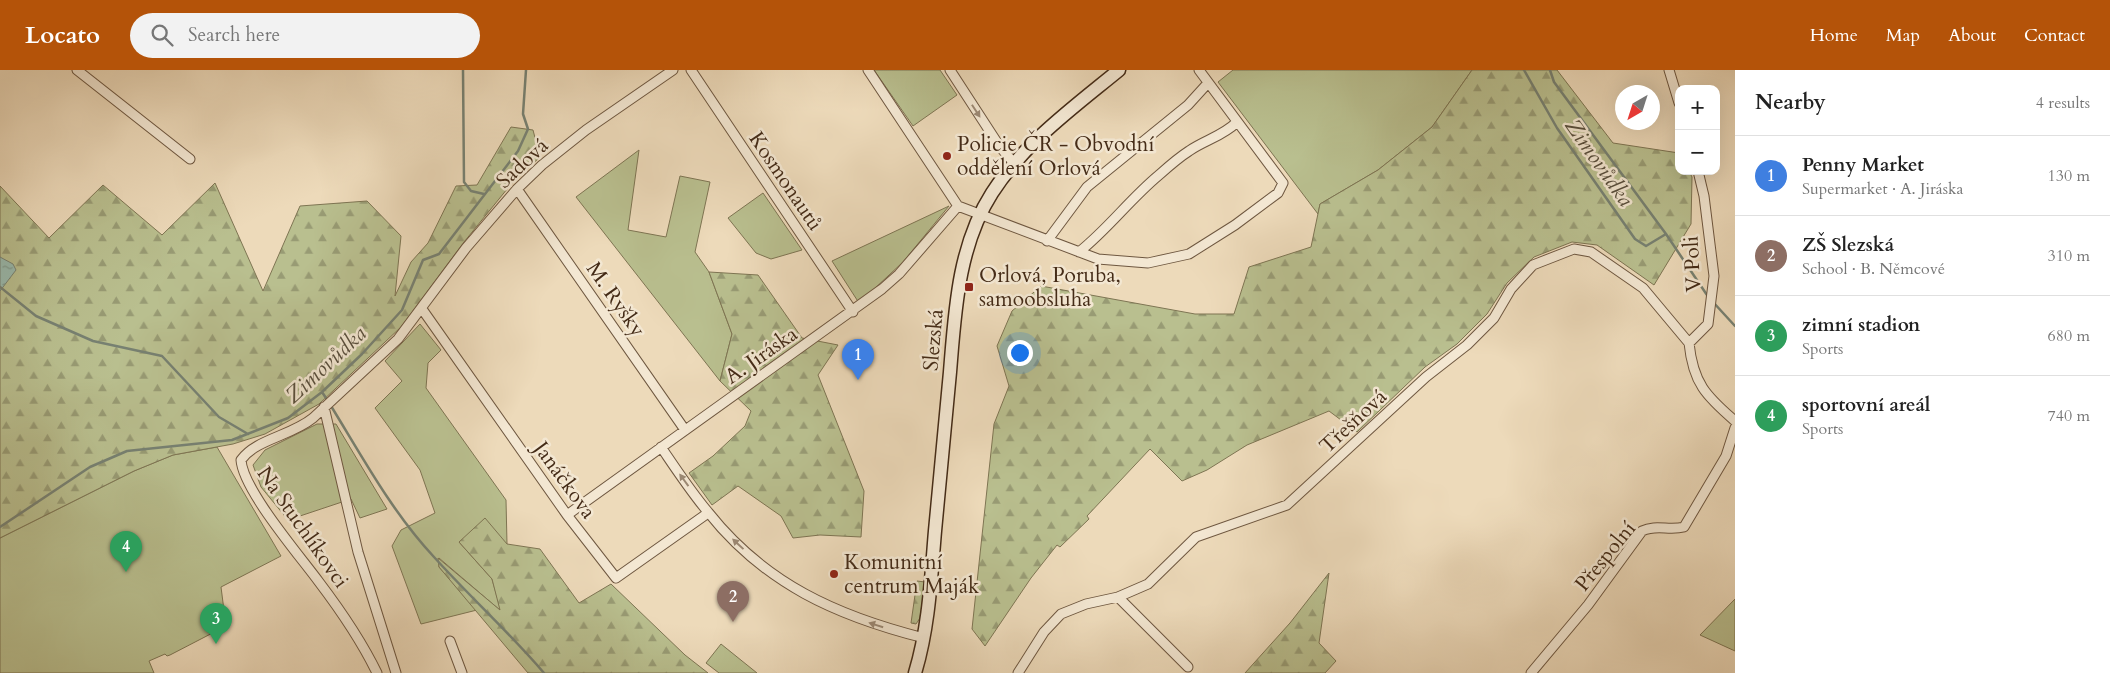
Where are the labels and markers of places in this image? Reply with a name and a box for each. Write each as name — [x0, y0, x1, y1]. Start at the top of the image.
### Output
place label: Policie ČR - Obvodní oddělení Orlová — [957, 129, 1154, 183]
marker: Policie ČR - Obvodní oddělení Orlová — [941, 150, 953, 162]
place label: Orlová, Poruba, samoobsluha — [979, 261, 1121, 314]
marker: Orlová, Poruba, samoobsluha — [963, 281, 975, 293]
pin: 1 — [842, 339, 874, 380]
pin: 4 — [110, 531, 142, 572]
place label: Komunitní centrum Maják — [844, 548, 980, 601]
marker: Komunitní centrum Maják — [828, 568, 840, 580]
pin: 2 — [717, 581, 749, 622]
pin: 3 — [200, 603, 232, 644]

